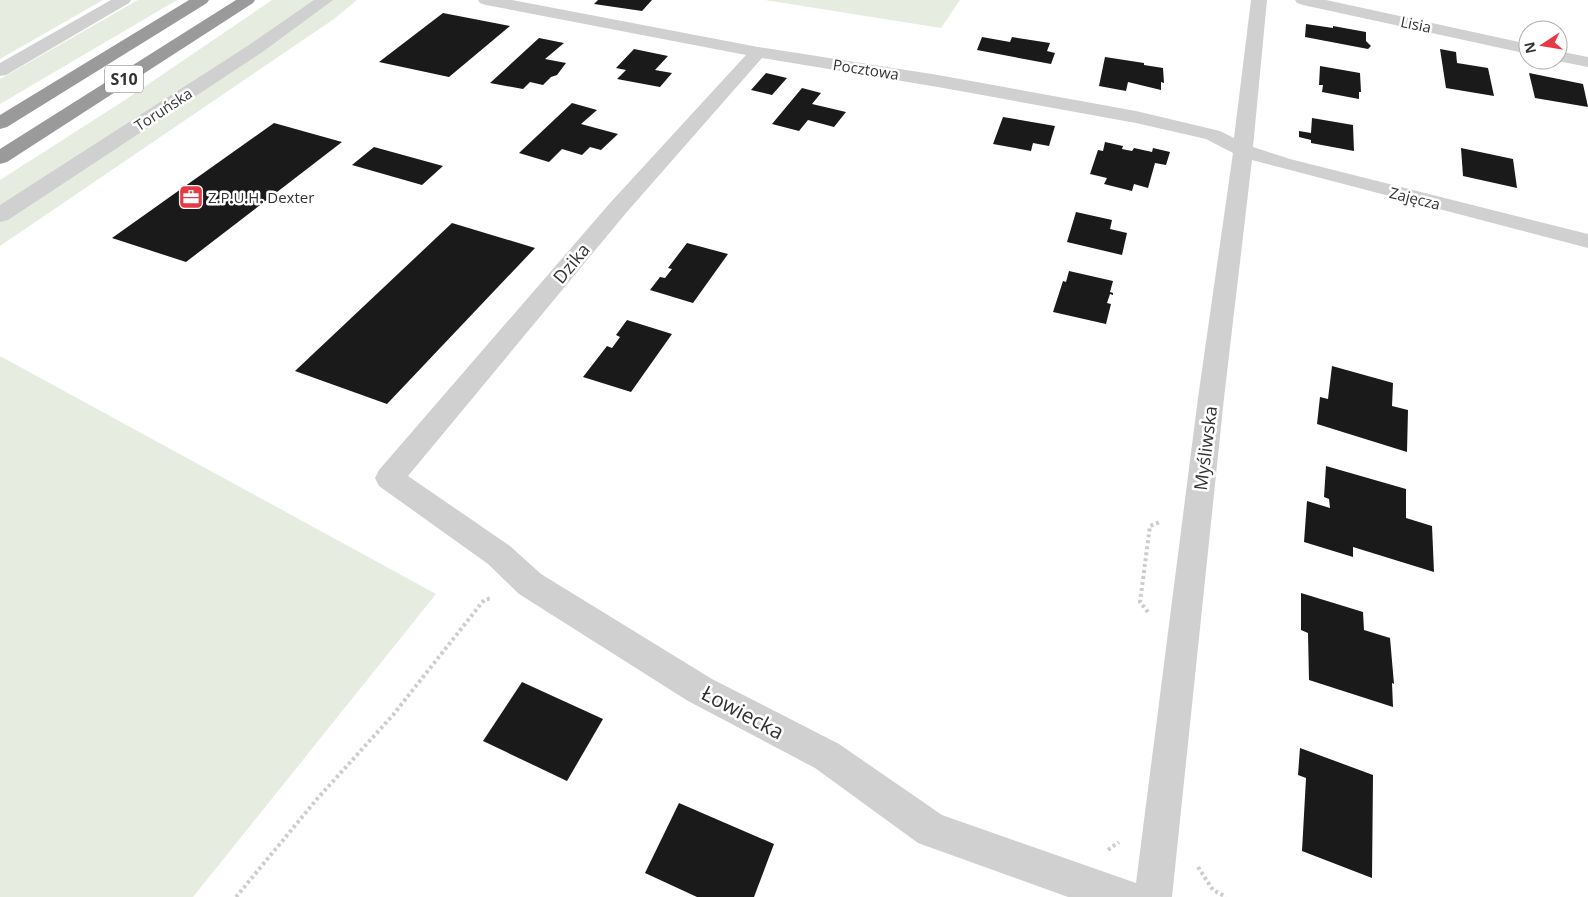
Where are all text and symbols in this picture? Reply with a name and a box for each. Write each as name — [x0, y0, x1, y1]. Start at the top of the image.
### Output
street label: Lisia — [1399, 11, 1433, 37]
north arrow — [1518, 20, 1568, 70]
text: N — [1519, 40, 1540, 55]
street label: Pocztowa — [832, 54, 900, 84]
road number: S10 — [105, 66, 143, 92]
street label: Toruńska — [130, 83, 196, 135]
street label: Zajęcza — [1388, 182, 1442, 214]
office icon: Z.P.U.H. Dexter — [178, 184, 204, 210]
place label: Z.P.U.H. Dexter — [208, 187, 314, 207]
street label: Dzika — [547, 238, 595, 288]
street label: Myśliwska — [1188, 404, 1222, 492]
street label: Łowiecka — [697, 679, 789, 745]

